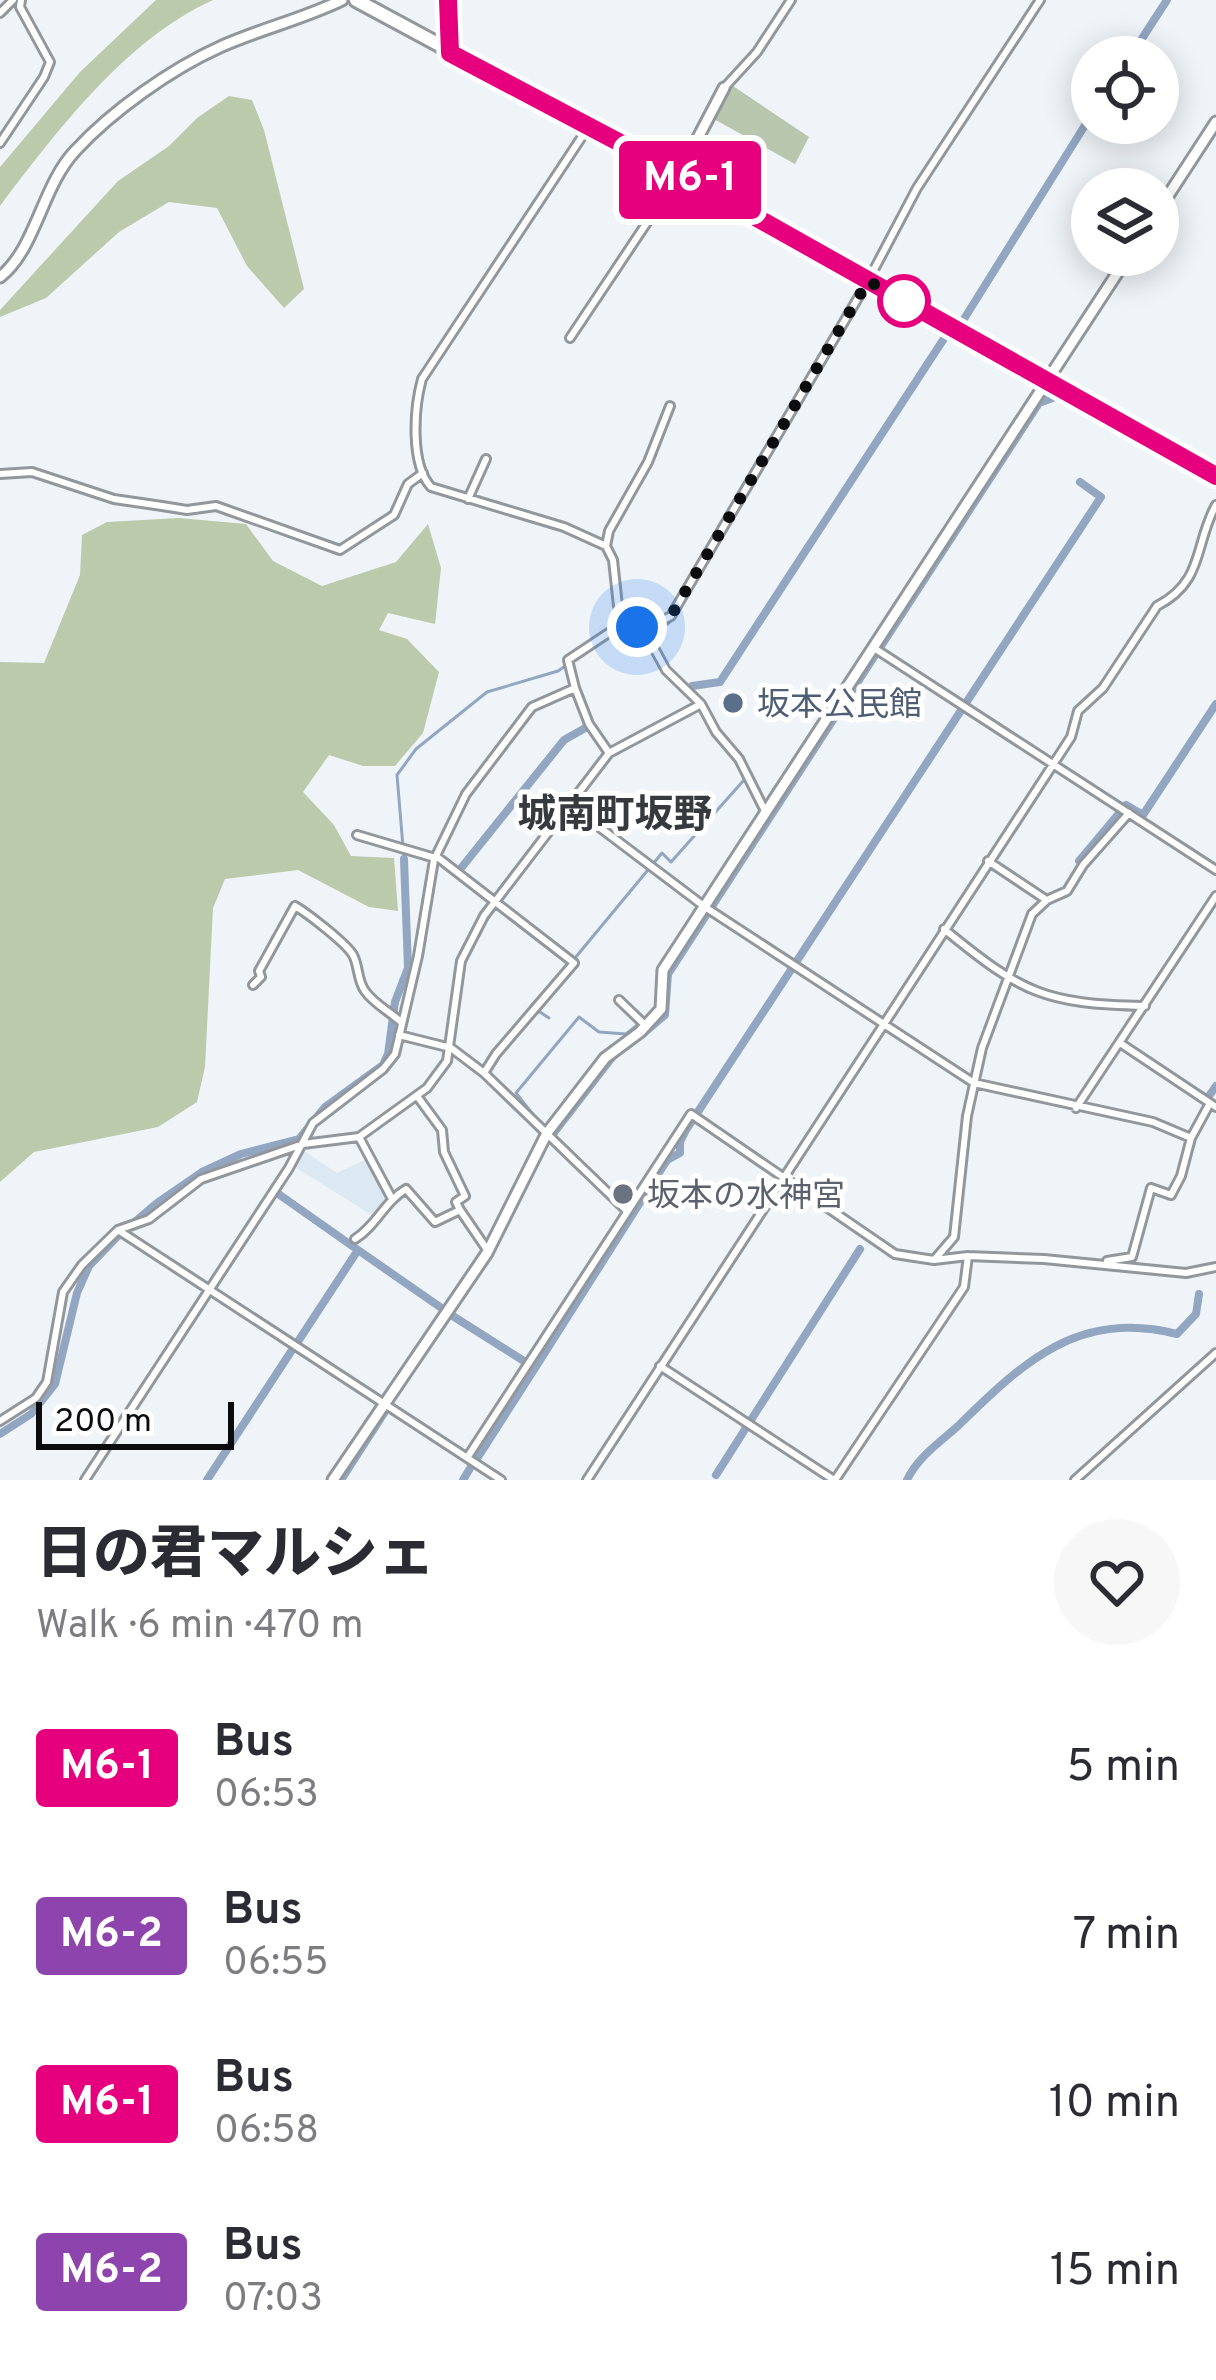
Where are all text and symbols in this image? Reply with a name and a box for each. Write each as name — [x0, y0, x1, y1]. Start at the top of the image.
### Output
map controls — [1071, 36, 1179, 276]
button: locate — [1071, 36, 1179, 144]
line badge: M6-1 — [606, 141, 774, 219]
text: M6-1 — [643, 153, 737, 206]
button: layers — [1071, 168, 1179, 276]
unlabelled marker — [879, 276, 929, 326]
your location — [607, 597, 667, 657]
place label: 坂本公民館 — [757, 686, 922, 728]
marker: 坂本公民館 — [720, 690, 746, 716]
district label: 城南町坂野 — [517, 793, 713, 842]
place label: 坂本の水神宮 — [647, 1177, 845, 1219]
marker: 坂本の水神宮 — [610, 1181, 636, 1207]
scale bar — [36, 1396, 234, 1449]
text: 200 m — [54, 1402, 152, 1444]
button: heart — [1054, 1519, 1180, 1645]
text: 日の君マルシェ — [36, 1522, 435, 1594]
text: Walk · 6 min · 470 m — [36, 1603, 363, 1652]
text: Bus — [214, 1715, 294, 1772]
text: 5 min — [1067, 1740, 1180, 1797]
text: M6-1 — [60, 1741, 154, 1794]
text: 06:53 — [214, 1772, 319, 1821]
text: Bus — [223, 1883, 303, 1940]
text: 7 min — [1073, 1908, 1180, 1965]
text: M6-2 — [60, 1909, 163, 1962]
text: 06:55 — [223, 1940, 328, 1989]
text: Bus — [214, 2051, 294, 2108]
text: 10 min — [1049, 2076, 1180, 2133]
text: M6-1 — [60, 2077, 154, 2130]
text: 06:58 — [214, 2108, 319, 2157]
text: Bus — [223, 2219, 303, 2276]
text: 15 min — [1050, 2244, 1180, 2301]
text: M6-2 — [60, 2245, 163, 2298]
text: 07:03 — [223, 2276, 323, 2325]

